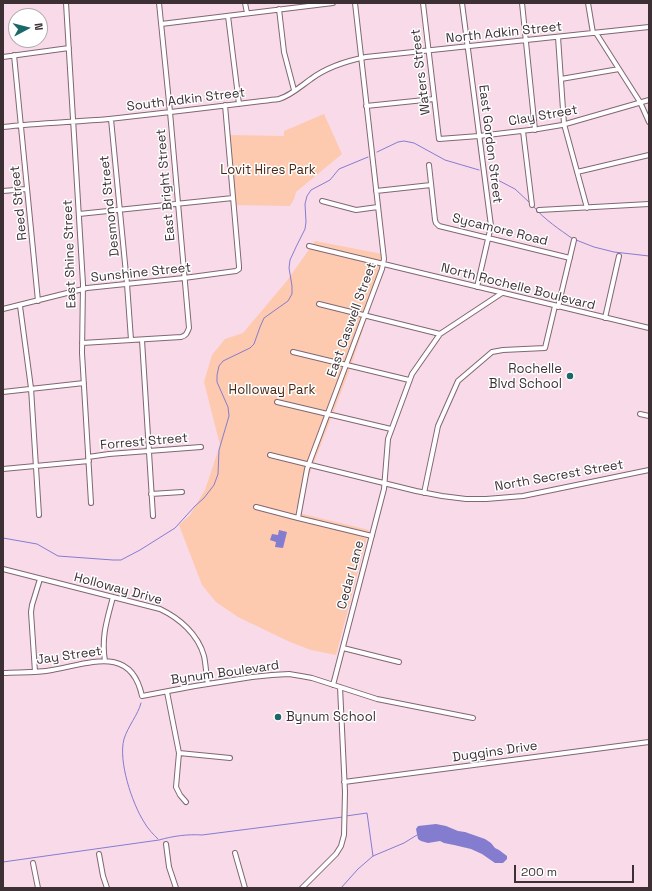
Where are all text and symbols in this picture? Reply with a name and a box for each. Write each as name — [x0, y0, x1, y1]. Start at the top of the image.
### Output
north arrow — [8, 8, 48, 48]
street label: North Adkin Street — [445, 19, 563, 47]
text: N — [32, 22, 46, 31]
street label: Waters Street — [408, 28, 434, 116]
street label: East Gordon Street — [475, 84, 505, 204]
street label: South Adkin Street — [126, 85, 246, 115]
street label: Clay Street — [507, 102, 579, 130]
street label: East Bright Street — [153, 128, 179, 242]
street label: Desmond Street — [97, 155, 123, 257]
park label: Lovit Hires Park — [220, 162, 316, 178]
street label: Reed Street — [7, 165, 31, 241]
street label: East Shine Street — [60, 199, 80, 309]
street label: Sycamore Road — [451, 211, 549, 249]
street label: Sunshine Street — [90, 260, 192, 286]
street label: North Rochelle Boulevard — [439, 260, 597, 314]
street label: East Caswell Street — [324, 261, 380, 379]
place label: Rochelle Blvd School — [489, 361, 562, 392]
marker: Rochelle Blvd School — [565, 371, 575, 381]
park label: Holloway Park — [229, 382, 315, 398]
street label: Forrest Street — [99, 430, 189, 454]
street label: North Secrest Street — [493, 457, 625, 495]
street label: Cedar Lane — [334, 539, 368, 611]
street label: Holloway Drive — [72, 570, 164, 608]
street label: Jay Street — [35, 644, 103, 668]
street label: Bynum Boulevard — [170, 658, 280, 688]
place label: Bynum School — [286, 709, 376, 725]
marker: Bynum School — [273, 712, 283, 722]
street label: Duggins Drive — [451, 738, 539, 766]
scale bar — [516, 857, 636, 883]
text: 200 m — [521, 864, 557, 880]

